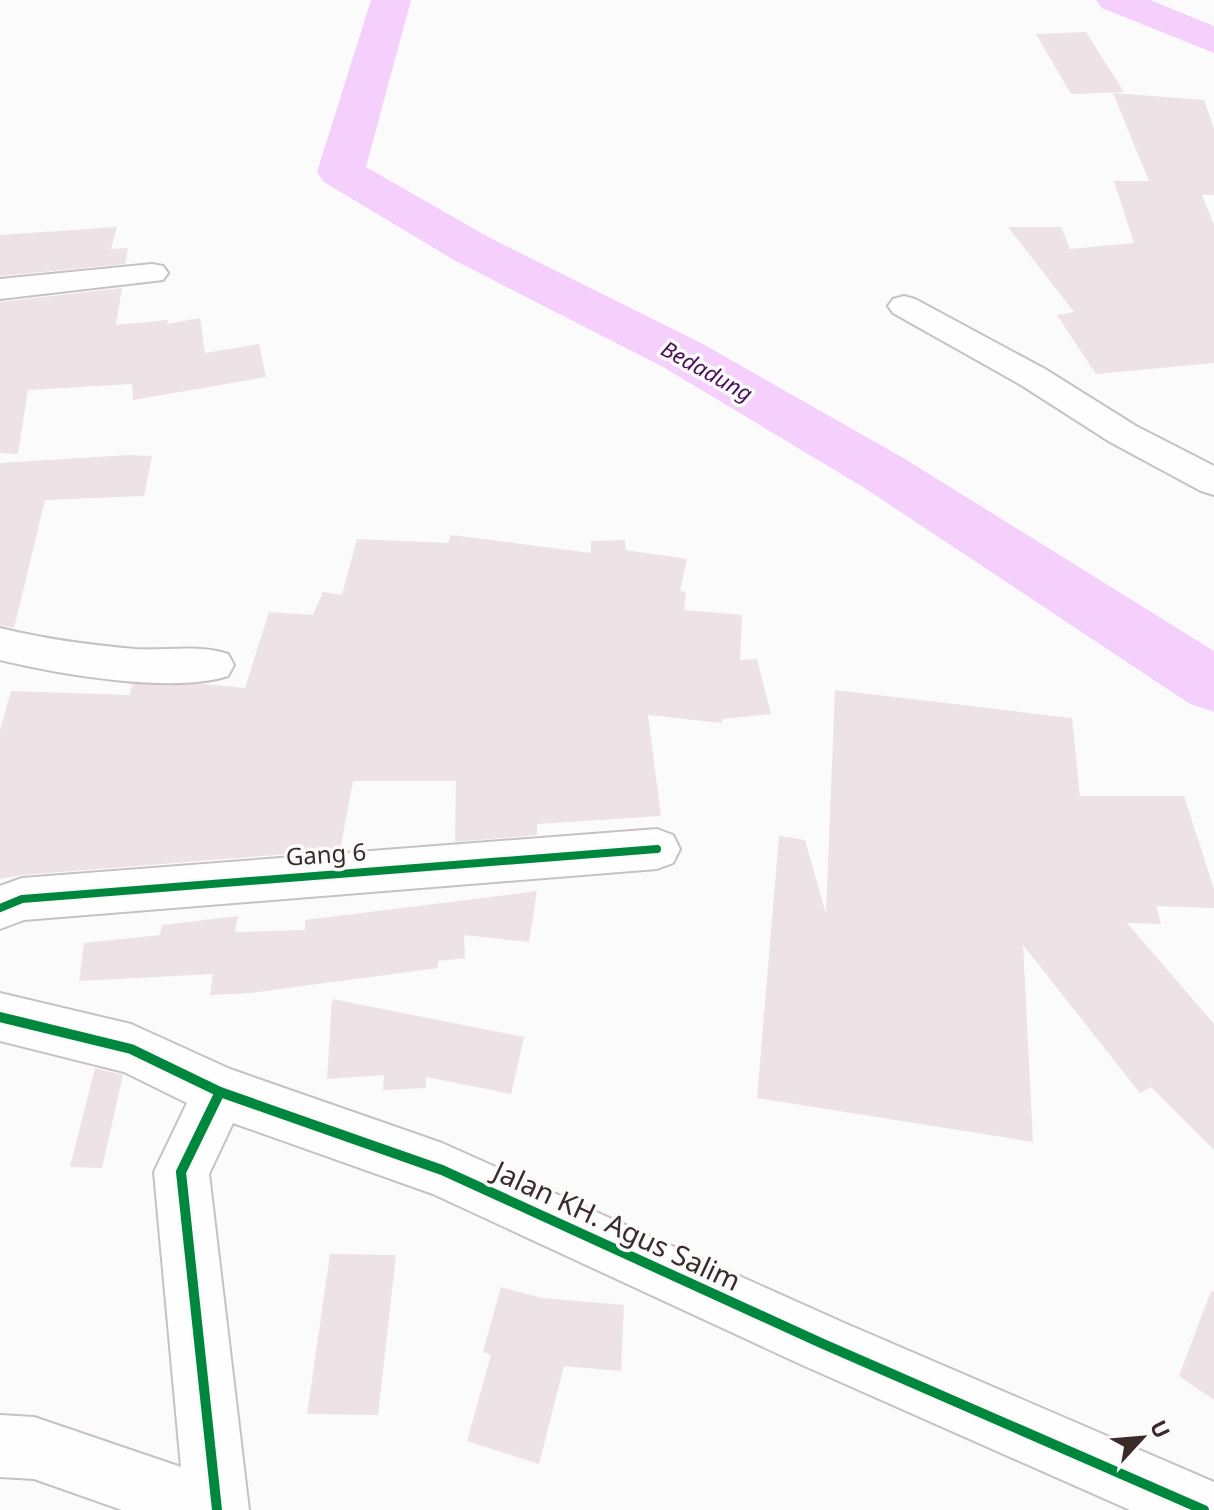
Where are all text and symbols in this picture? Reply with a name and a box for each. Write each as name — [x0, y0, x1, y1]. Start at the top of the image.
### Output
water label: Bedadung — [656, 333, 759, 408]
street label: Gang 6 — [285, 834, 367, 873]
street label: Jalan KH. Agus Salim — [485, 1150, 747, 1299]
north arrow — [1102, 1398, 1182, 1478]
text: U — [1144, 1415, 1178, 1443]

